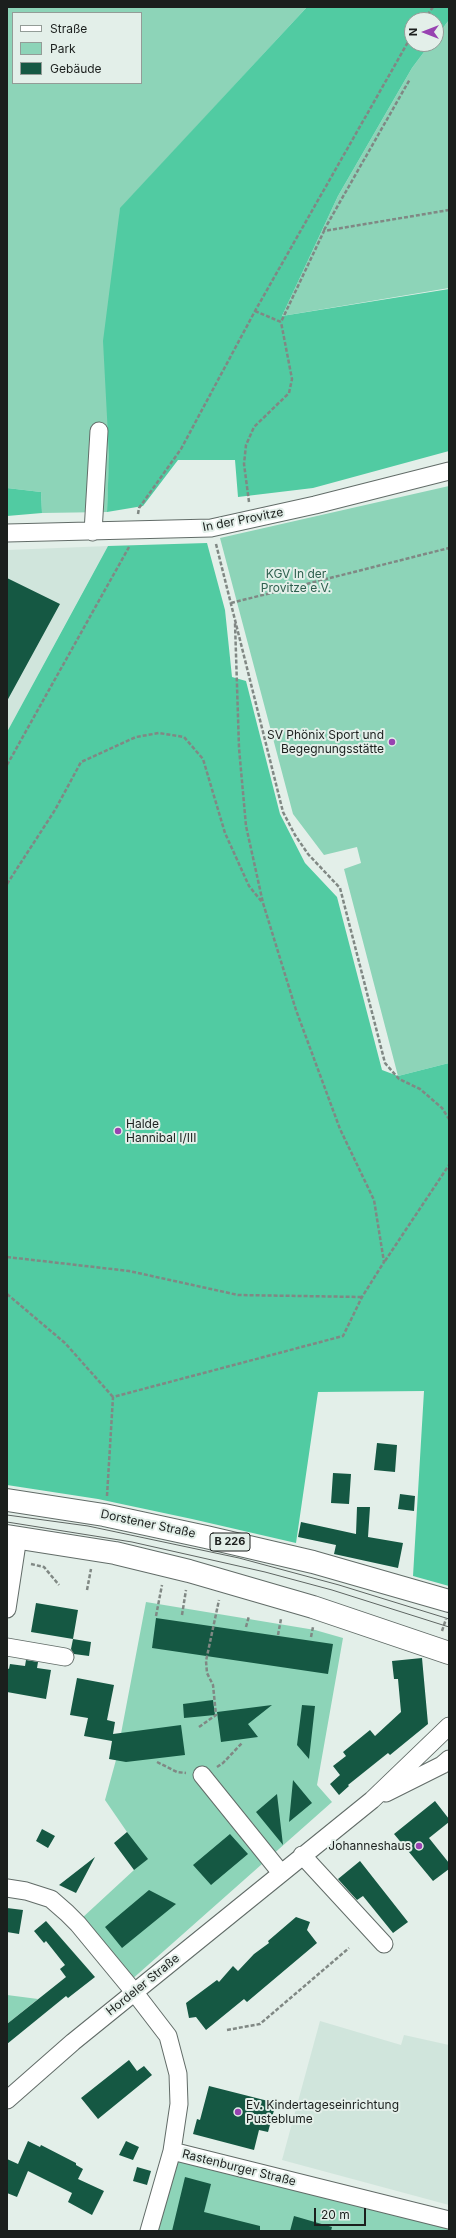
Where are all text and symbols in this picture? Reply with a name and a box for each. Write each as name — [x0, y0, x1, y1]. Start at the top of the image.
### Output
legend — [12, 12, 142, 84]
north arrow — [404, 12, 444, 52]
text: Straße — [50, 21, 87, 36]
text: N — [406, 28, 420, 36]
text: Park — [50, 41, 76, 56]
text: Gebäude — [50, 61, 102, 76]
street label: In der Provitze — [201, 505, 285, 535]
park label: KGV In der Provitze e.V. — [261, 567, 331, 595]
place label: SV Phönix Sport und Begegnungsstätte — [267, 728, 384, 756]
marker: SV Phönix Sport und Begegnungsstätte — [387, 737, 397, 747]
place label: Halde Hannibal I/III — [126, 1117, 196, 1145]
marker: Halde Hannibal I/III — [113, 1126, 123, 1136]
street label: Dorstener Straße — [99, 1507, 197, 1541]
road number: B 226 — [210, 1533, 250, 1551]
place label: Johanneshaus — [328, 1839, 411, 1853]
marker: Johanneshaus — [414, 1841, 424, 1851]
street label: Hordeler Straße — [104, 1951, 182, 2019]
place label: Ev. Kindertageseinrichtung Pusteblume — [246, 2098, 399, 2126]
marker: Ev. Kindertageseinrichtung Pusteblume — [233, 2107, 243, 2117]
street label: Rastenburger Straße — [181, 2147, 297, 2189]
scale bar — [316, 2200, 368, 2226]
text: 20 m — [321, 2207, 350, 2222]

